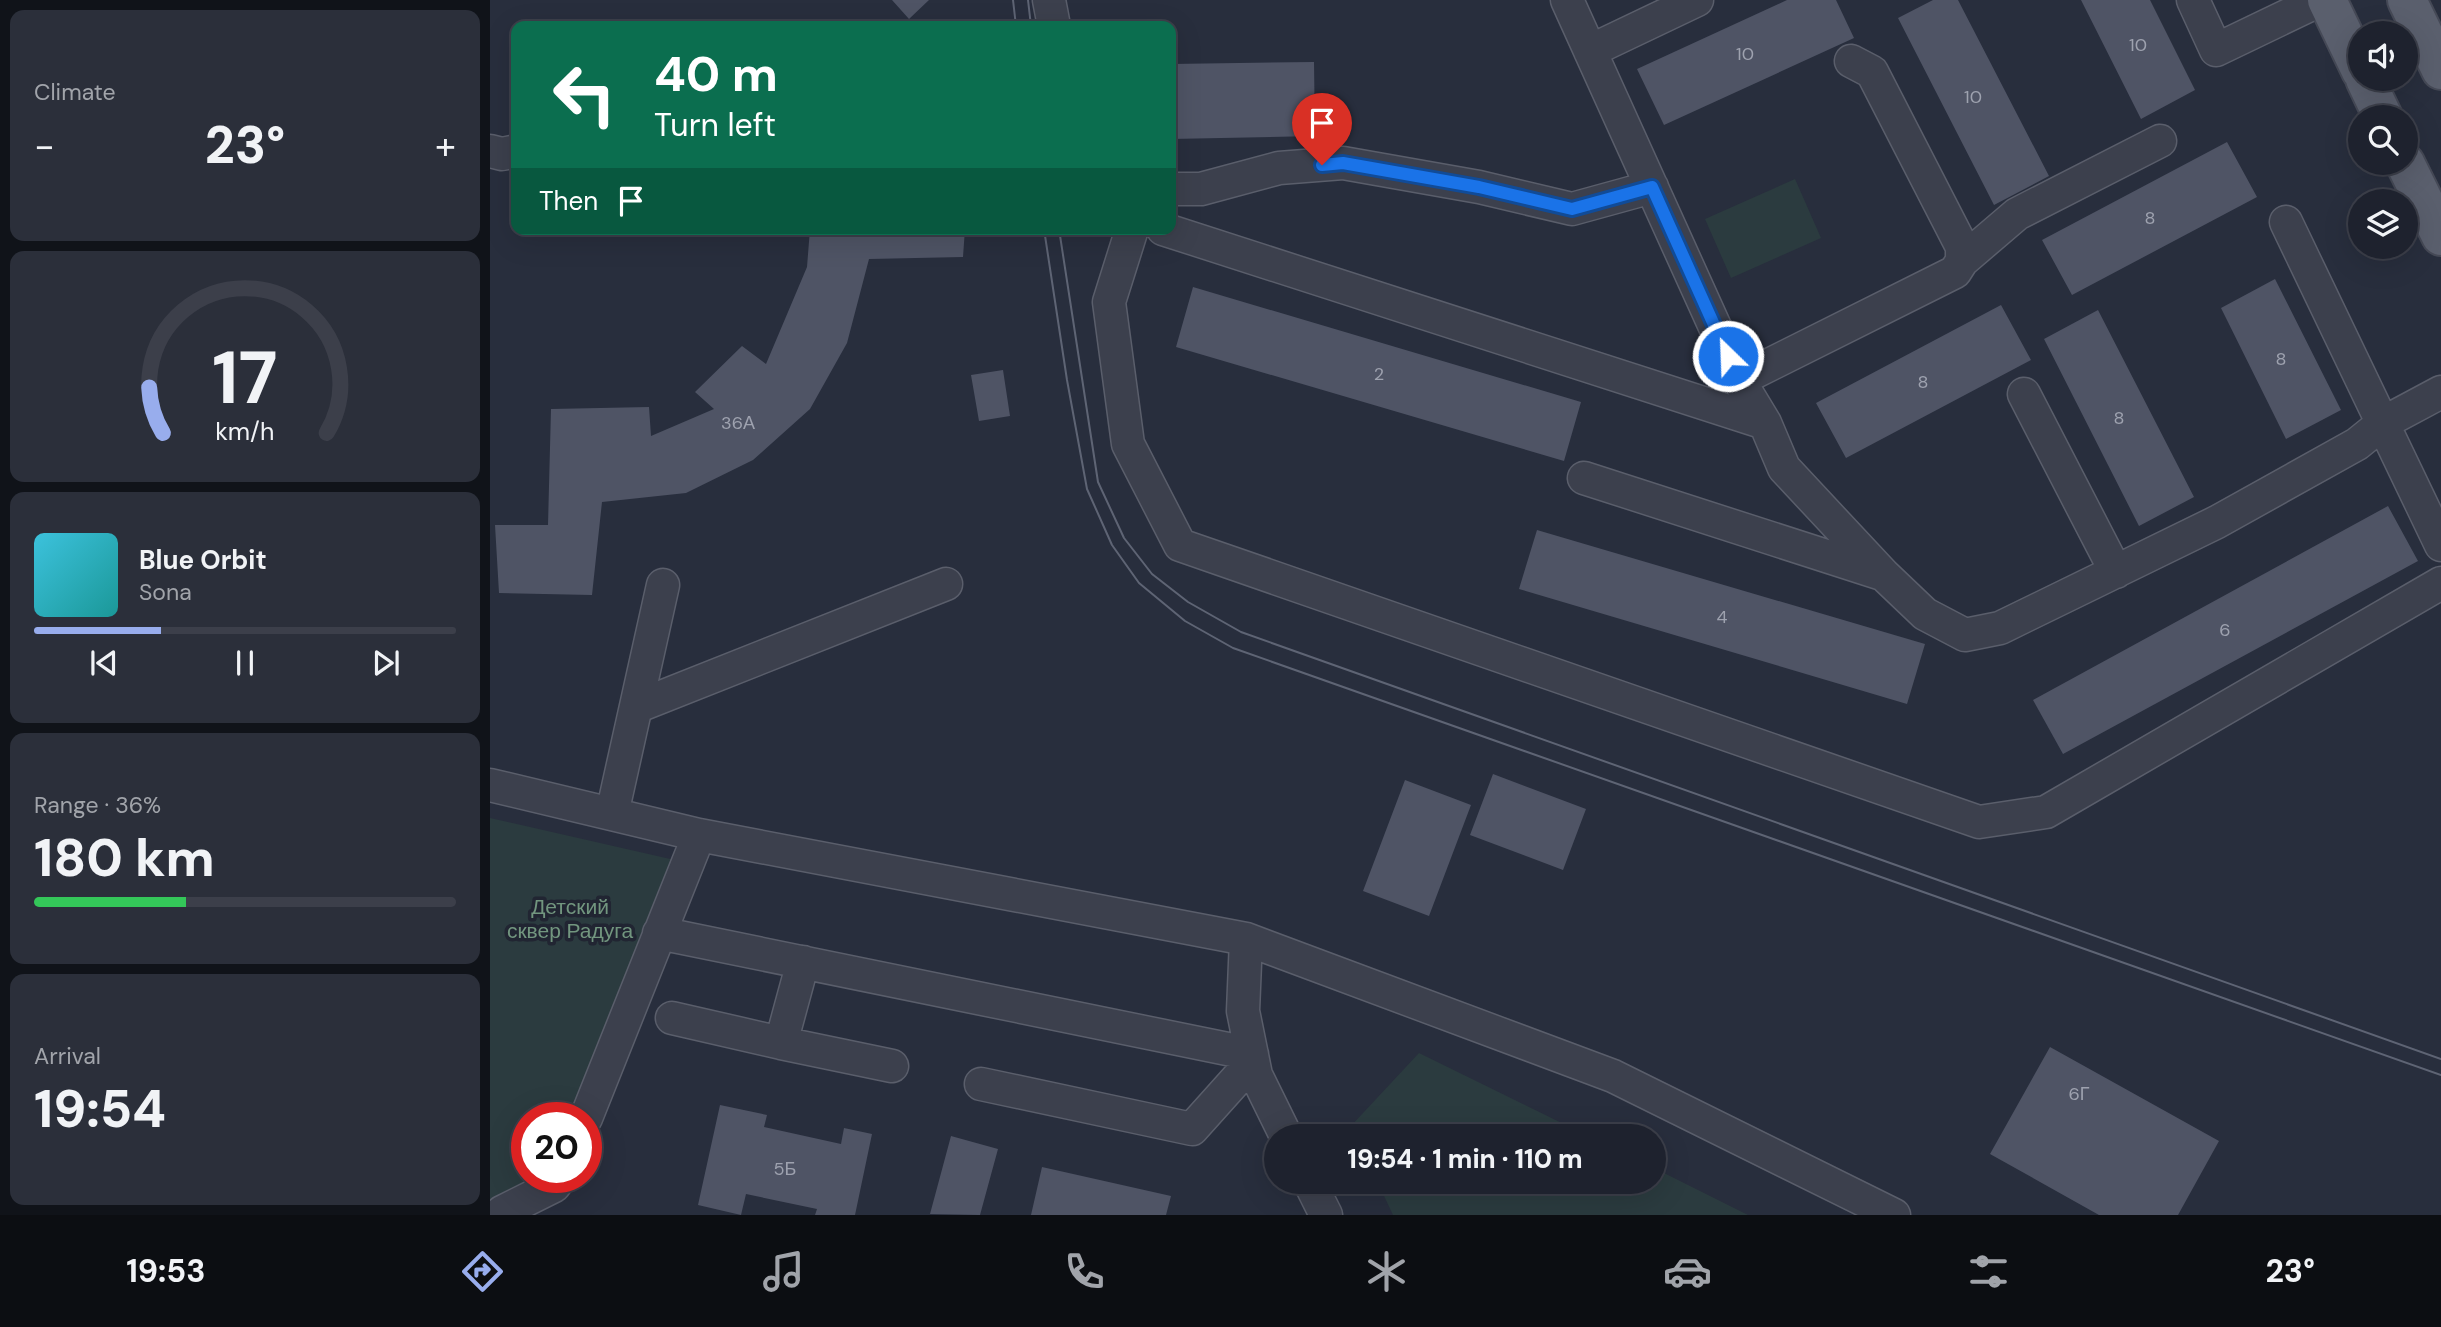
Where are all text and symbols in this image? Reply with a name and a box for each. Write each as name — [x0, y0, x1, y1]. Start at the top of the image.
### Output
map controls — [2348, 21, 2418, 259]
button: sound — [2348, 21, 2418, 91]
house number: 10 — [2129, 33, 2147, 57]
text: 40 m — [654, 42, 778, 106]
house number: 10 — [1736, 42, 1754, 66]
icon: left — [539, 49, 630, 140]
text: Climate — [34, 77, 116, 107]
house number: 10 — [1964, 85, 1982, 109]
pin — [1292, 93, 1352, 165]
text: Turn left — [654, 104, 776, 146]
icon: arrive — [1303, 104, 1341, 142]
button: search — [2348, 105, 2418, 175]
text: 23° — [205, 111, 285, 179]
text: − — [34, 121, 55, 171]
text: + — [435, 121, 456, 171]
icon: arrive — [612, 182, 650, 220]
text: Then — [539, 184, 598, 218]
button: layers — [2348, 189, 2418, 259]
house number: 8 — [2145, 206, 2155, 230]
position arrow — [1691, 319, 1765, 393]
text: 17 — [212, 331, 278, 426]
house number: 8 — [2276, 347, 2286, 371]
house number: 2 — [1374, 362, 1384, 386]
house number: 8 — [1918, 370, 1928, 394]
house number: 8 — [2114, 406, 2124, 430]
house number: 36А — [721, 411, 755, 435]
text: km/h — [215, 414, 275, 447]
text: Blue Orbit — [139, 543, 267, 577]
text: Sona — [139, 577, 192, 607]
house number: 4 — [1717, 605, 1728, 629]
house number: 6 — [2219, 618, 2231, 642]
icon: previous — [85, 644, 123, 682]
icon: pause — [226, 644, 264, 682]
icon: next — [367, 644, 405, 682]
text: Range · 36% — [34, 790, 161, 820]
text: 180 km — [34, 824, 215, 892]
park label: Детский сквер Радуга — [507, 893, 633, 945]
text: Arrival — [34, 1041, 101, 1071]
text: 19:54 — [34, 1075, 166, 1143]
house number: 6Г — [2068, 1082, 2090, 1106]
speed limit sign: 20 — [511, 1102, 602, 1193]
text: 19:54 · 1 min · 110 m — [1347, 1142, 1583, 1176]
house number: 5Б — [774, 1157, 796, 1181]
icon: directions — [458, 1247, 507, 1296]
icon: music — [759, 1247, 808, 1296]
icon: phone — [1060, 1247, 1109, 1296]
icon: climate — [1362, 1247, 1411, 1296]
icon: car — [1663, 1247, 1712, 1296]
icon: filters — [1964, 1247, 2013, 1296]
text: 19:53 — [126, 1250, 205, 1292]
text: 23° — [2265, 1250, 2315, 1292]

